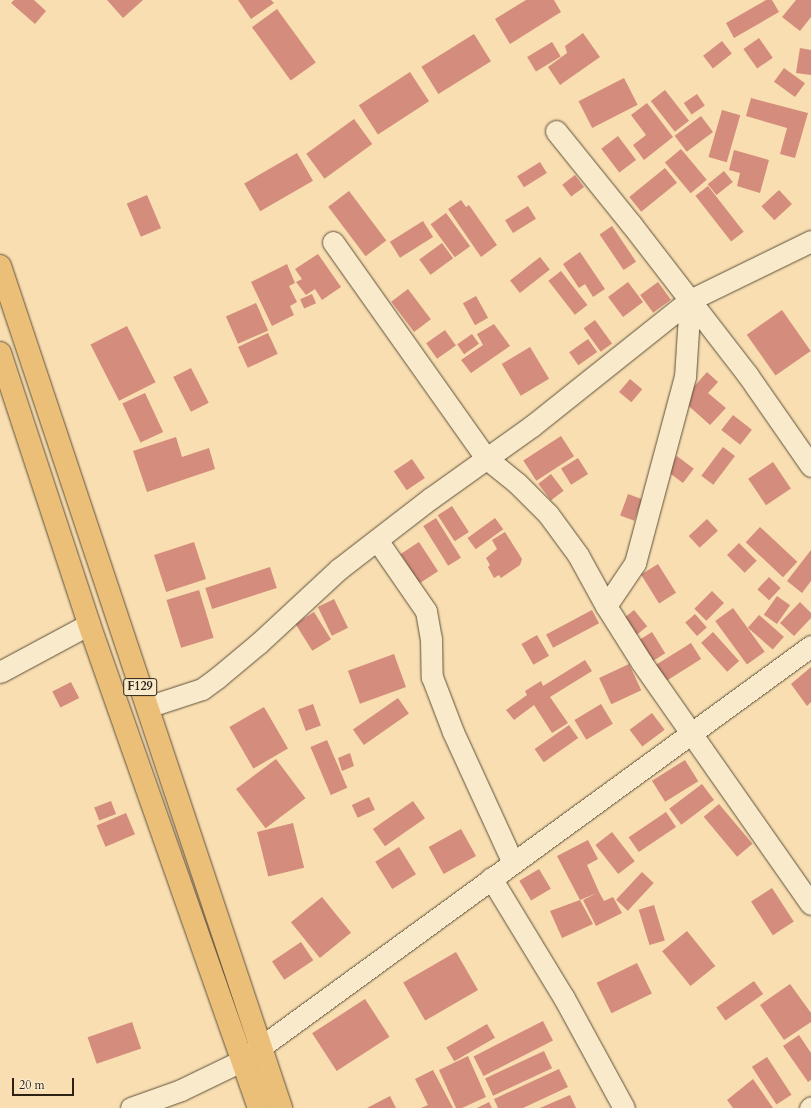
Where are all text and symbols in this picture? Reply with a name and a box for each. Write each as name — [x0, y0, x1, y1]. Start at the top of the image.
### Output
road number: F129 — [123, 677, 157, 697]
scale bar — [14, 1070, 76, 1096]
text: 20 m — [19, 1077, 45, 1093]

